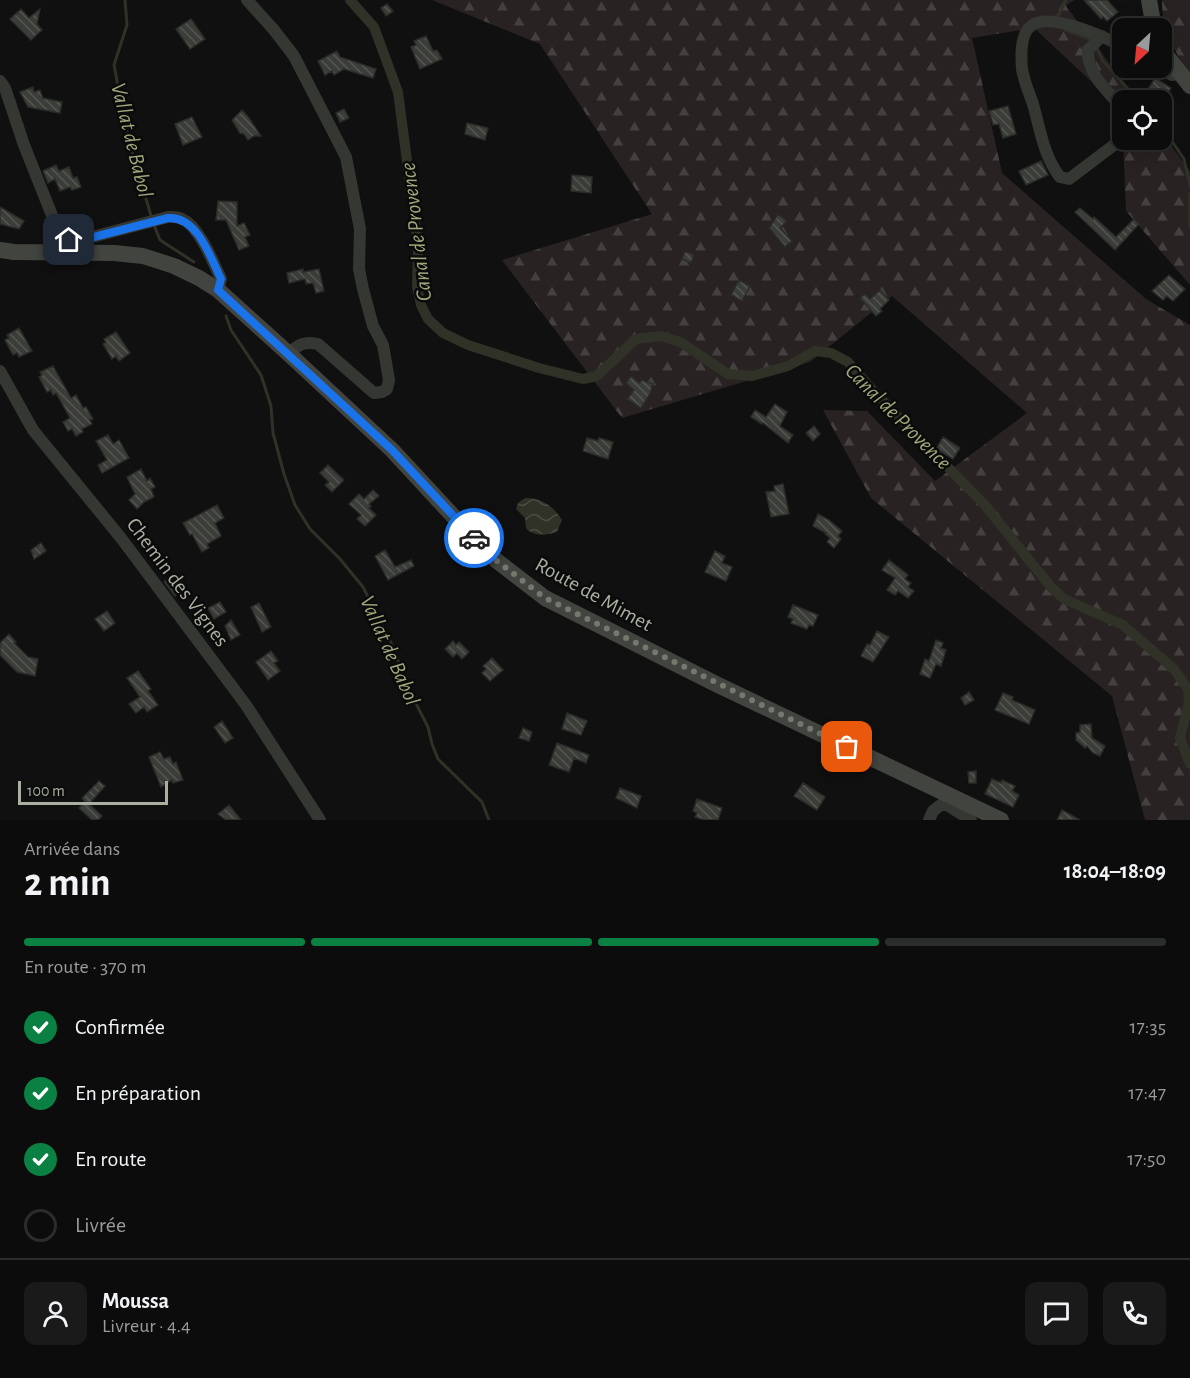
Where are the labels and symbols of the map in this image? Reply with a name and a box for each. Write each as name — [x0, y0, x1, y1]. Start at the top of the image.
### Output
north arrow — [1112, 18, 1172, 78]
water label: Vallat de Babol — [107, 81, 157, 200]
water label: Canal de Provence — [397, 161, 435, 302]
pin — [43, 214, 94, 265]
water label: Canal de Provence — [841, 360, 955, 474]
courier — [444, 508, 504, 568]
street label: Chemin des Vignes — [123, 514, 233, 650]
street label: Route de Mimet — [532, 554, 656, 635]
water label: Vallat de Babol — [356, 592, 424, 709]
pin — [821, 721, 872, 772]
scale bar — [18, 778, 168, 806]

